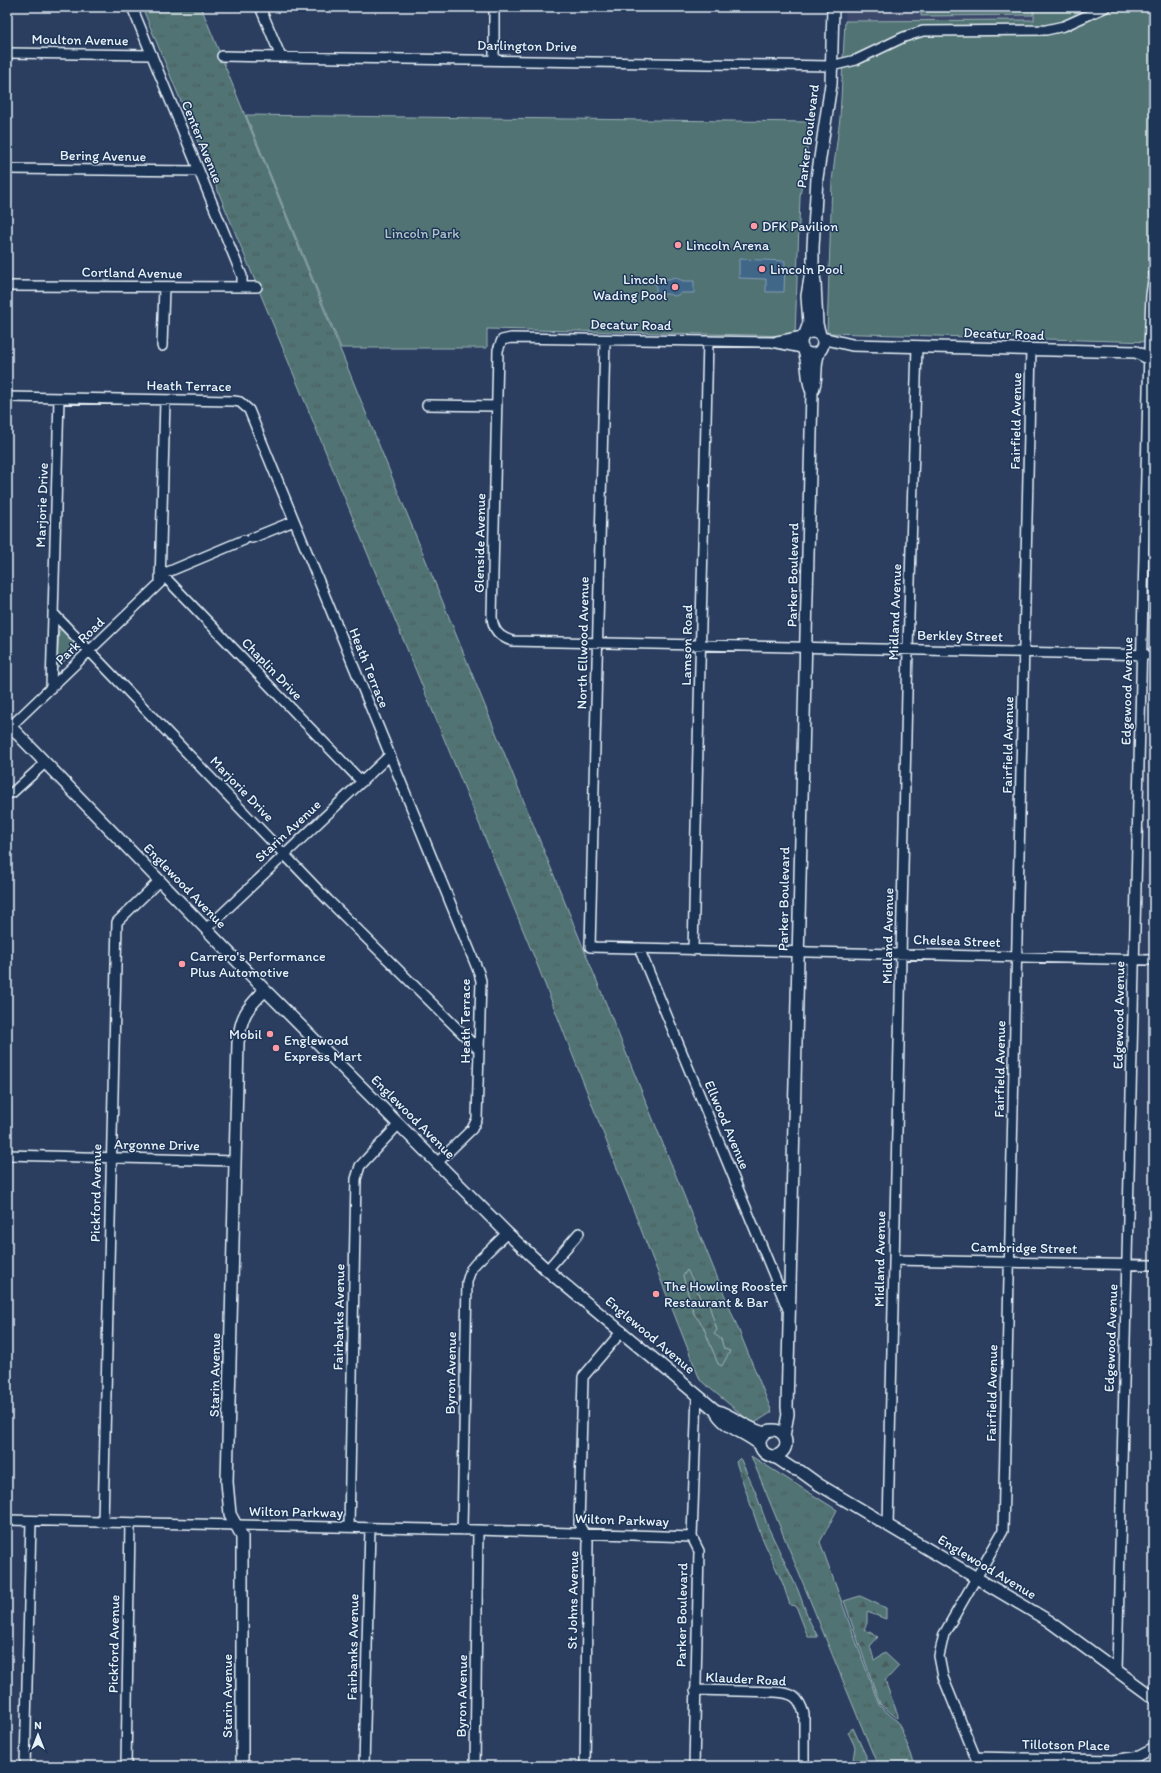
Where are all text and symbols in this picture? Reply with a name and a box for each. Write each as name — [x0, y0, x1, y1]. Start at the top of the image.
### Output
street label: Moulton Avenue — [31, 31, 129, 49]
street label: Darlington Drive — [477, 37, 577, 55]
street label: Parker Boulevard — [793, 83, 823, 189]
street label: Center Avenue — [178, 98, 226, 186]
street label: Bering Avenue — [60, 147, 147, 165]
place label: DFK Pavilion — [762, 218, 838, 235]
marker: DFK Pavilion — [749, 221, 759, 231]
park label: Lincoln Park — [385, 225, 460, 242]
place label: Lincoln Arena — [686, 237, 770, 254]
marker: Lincoln Arena — [673, 240, 683, 250]
place label: Lincoln Pool — [770, 261, 843, 278]
street label: Cortland Avenue — [81, 264, 183, 282]
marker: Lincoln Pool — [757, 264, 767, 274]
place label: Lincoln Wading Pool — [593, 271, 667, 304]
marker: Lincoln Wading Pool — [670, 282, 680, 292]
street label: Decatur Road — [590, 316, 672, 334]
street label: Decatur Road — [963, 324, 1045, 344]
street label: Fairfield Avenue — [1007, 372, 1025, 470]
street label: Heath Terrace — [146, 377, 232, 395]
street label: Marjorie Drive — [32, 462, 52, 548]
street label: Glenside Avenue — [471, 493, 489, 593]
street label: Parker Boulevard — [784, 522, 802, 627]
street label: Midland Avenue — [885, 563, 905, 661]
street label: North Ellwood Avenue — [573, 576, 593, 710]
street label: Lamson Road — [678, 604, 696, 686]
street label: Park Road — [52, 613, 108, 668]
street label: Heath Terrace — [345, 625, 393, 711]
street label: Berkley Street — [917, 627, 1003, 645]
street label: Chaplin Drive — [238, 634, 306, 704]
street label: Edgewood Avenue — [1118, 636, 1136, 745]
street label: Fairfield Avenue — [999, 696, 1017, 794]
street label: Marjorie Drive — [206, 753, 278, 826]
street label: Starin Avenue — [251, 796, 325, 866]
street label: Englewood Avenue — [140, 840, 230, 932]
street label: Parker Boulevard — [775, 846, 793, 951]
street label: Midland Avenue — [879, 887, 897, 984]
street label: Chelsea Street — [913, 931, 1001, 951]
place label: Carrero's Performance Plus Automotive — [190, 948, 326, 981]
marker: Carrero's Performance Plus Automotive — [177, 959, 187, 969]
street label: Edgewood Avenue — [1110, 960, 1128, 1069]
street label: Heath Terrace — [457, 978, 474, 1063]
street label: Fairfield Avenue — [991, 1020, 1009, 1118]
place label: Mobil — [229, 1026, 262, 1043]
marker: Mobil — [265, 1029, 275, 1039]
place label: Englewood Express Mart — [284, 1032, 362, 1065]
marker: Englewood Express Mart — [271, 1043, 281, 1053]
street label: Englewood Avenue — [367, 1071, 459, 1163]
street label: Ellwood Avenue — [701, 1078, 753, 1172]
street label: Argonne Drive — [114, 1136, 200, 1154]
street label: Pickford Avenue — [87, 1143, 105, 1242]
street label: Midland Avenue — [871, 1210, 889, 1307]
street label: Cambridge Street — [971, 1239, 1077, 1257]
street label: Fairbanks Avenue — [330, 1263, 348, 1370]
place label: The Howling Rooster Restaurant & Bar — [664, 1278, 788, 1311]
street label: Edgewood Avenue — [1101, 1283, 1121, 1392]
marker: The Howling Rooster Restaurant & Bar — [651, 1289, 661, 1299]
street label: Englewood Avenue — [602, 1292, 699, 1378]
street label: Byron Avenue — [442, 1331, 460, 1415]
street label: Starin Avenue — [206, 1332, 224, 1417]
street label: Fairfield Avenue — [983, 1344, 1001, 1442]
street label: Wilton Parkway — [249, 1503, 344, 1521]
street label: Wilton Parkway — [575, 1510, 670, 1530]
street label: Englewood Avenue — [935, 1531, 1040, 1603]
street label: St Johns Avenue — [564, 1550, 582, 1650]
street label: Parker Boulevard — [673, 1562, 691, 1667]
street label: Fairbanks Avenue — [344, 1593, 362, 1700]
street label: Pickford Avenue — [105, 1594, 123, 1693]
street label: Starin Avenue — [219, 1654, 236, 1738]
street label: Byron Avenue — [453, 1654, 471, 1738]
street label: Klauder Road — [705, 1668, 787, 1690]
north arrow — [18, 1715, 58, 1755]
text: N — [34, 1719, 42, 1732]
street label: Tillotson Place — [1022, 1736, 1111, 1754]

